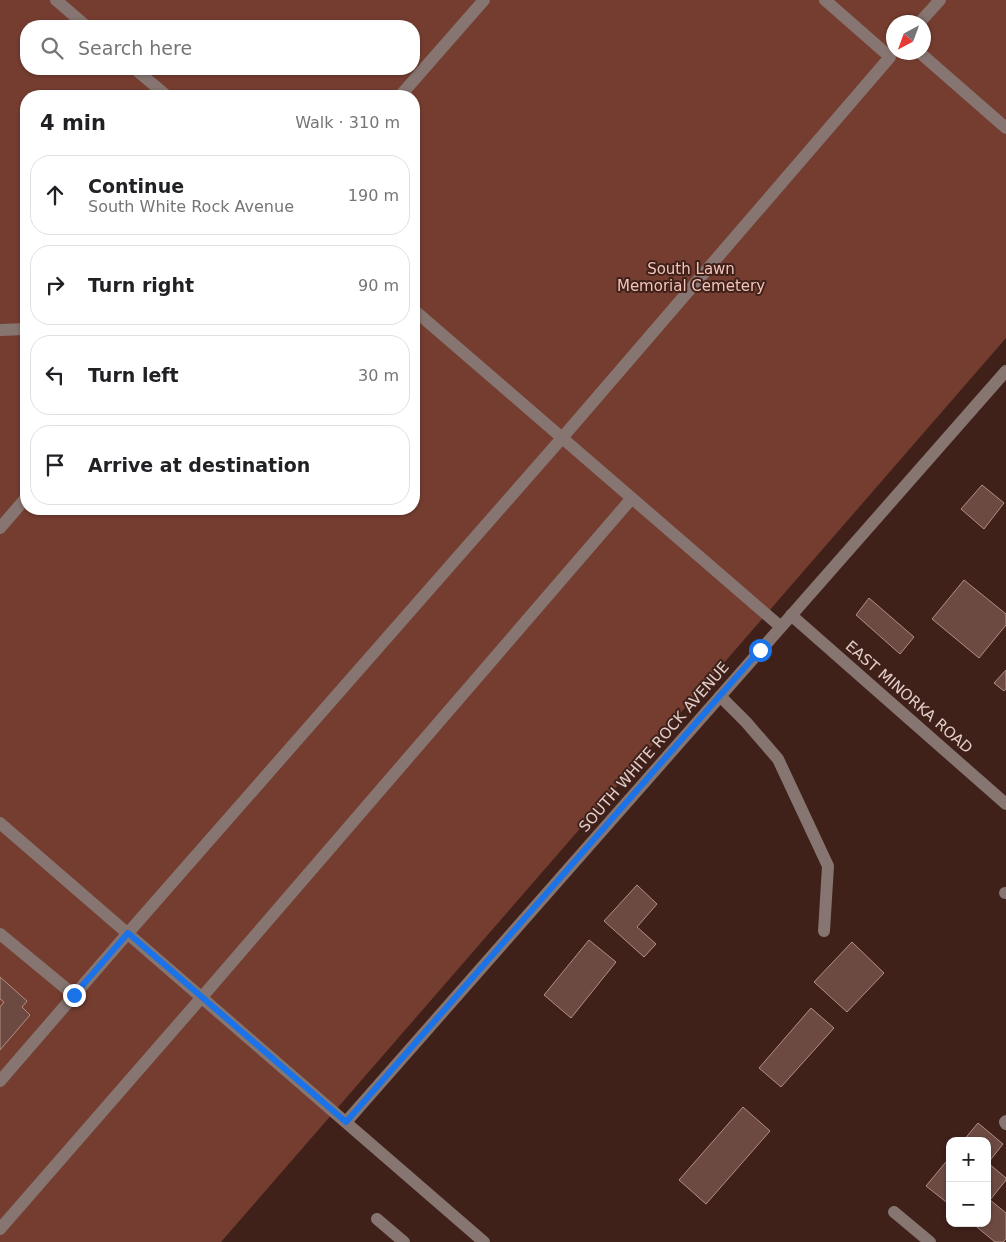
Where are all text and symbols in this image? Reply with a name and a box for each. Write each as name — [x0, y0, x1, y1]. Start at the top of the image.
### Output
north arrow — [886, 15, 931, 60]
search box — [20, 20, 420, 75]
icon: search — [38, 34, 66, 62]
text: Search here — [78, 37, 192, 59]
text: 4 min — [40, 111, 106, 135]
text: Walk · 310 m — [295, 113, 400, 132]
text: Continue — [88, 175, 184, 197]
icon: ahead — [41, 181, 69, 209]
text: 190 m — [348, 186, 399, 205]
text: South White Rock Avenue — [88, 197, 294, 216]
park label: South Lawn Memorial Cemetery — [617, 260, 765, 295]
icon: right — [41, 271, 69, 299]
text: Turn right — [88, 274, 194, 296]
text: 90 m — [358, 276, 399, 295]
icon: left — [41, 361, 69, 389]
text: Turn left — [88, 364, 179, 386]
text: 30 m — [358, 366, 399, 385]
icon: arrive — [41, 451, 69, 479]
text: Arrive at destination — [88, 454, 310, 476]
street label: EAST MINORKA ROAD — [842, 637, 976, 757]
route start — [749, 639, 772, 662]
street label: SOUTH WHITE ROCK AVENUE — [575, 658, 733, 836]
route end — [63, 984, 86, 1007]
map controls — [946, 1137, 991, 1227]
button: + — [946, 1137, 991, 1182]
button: − — [946, 1182, 991, 1227]

